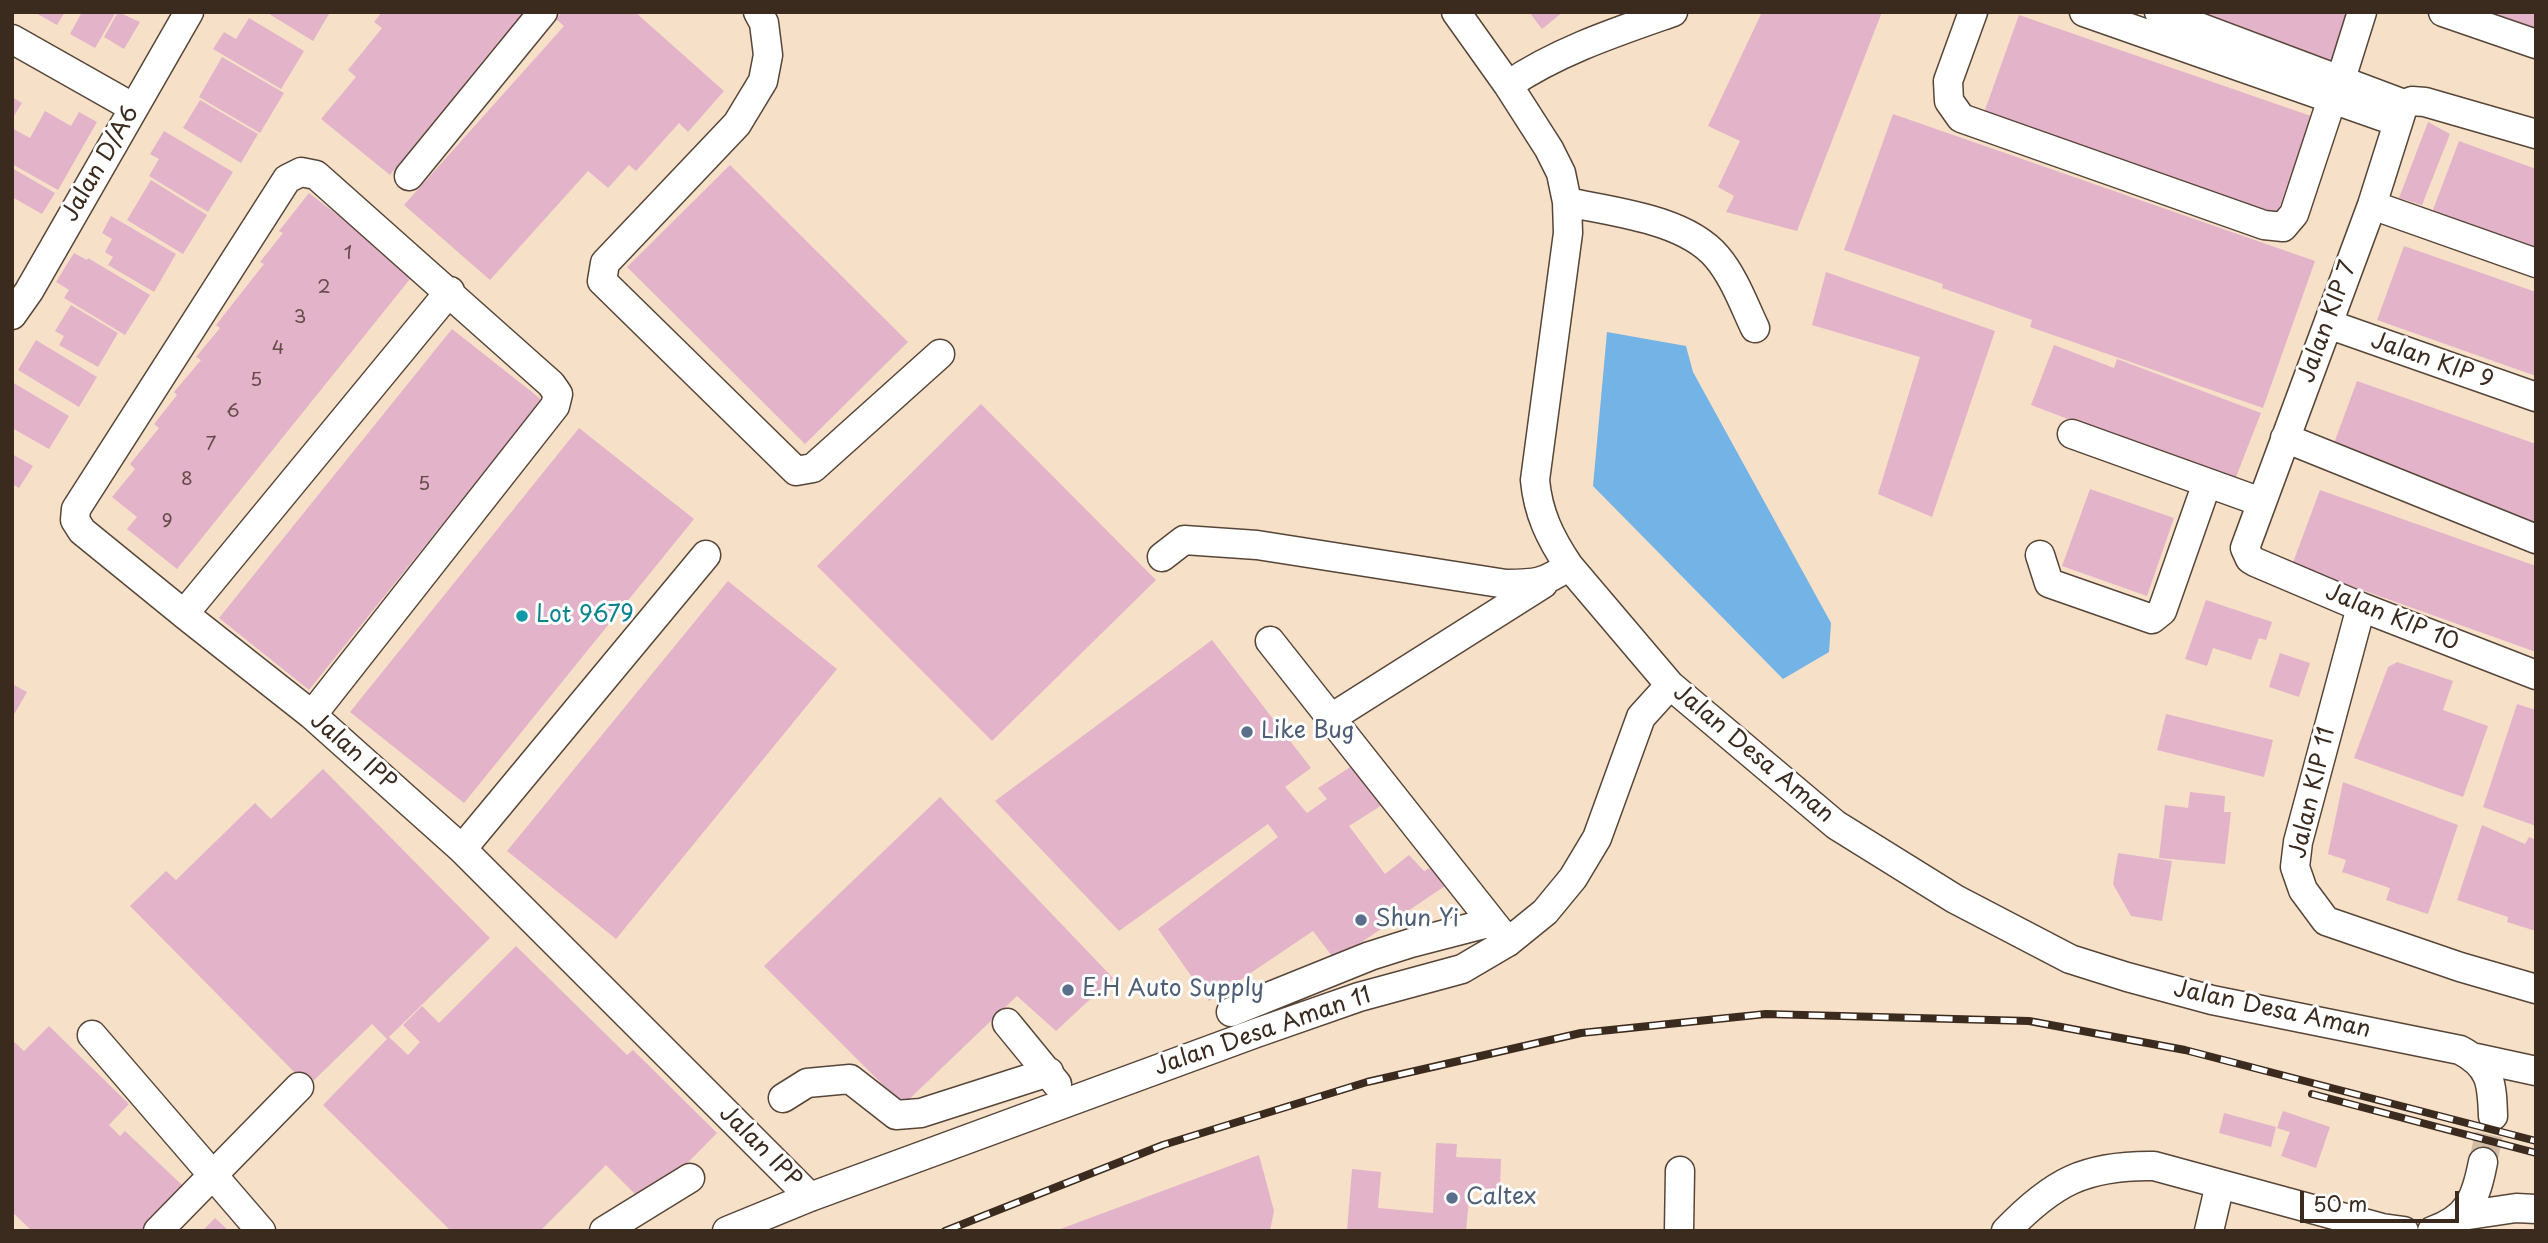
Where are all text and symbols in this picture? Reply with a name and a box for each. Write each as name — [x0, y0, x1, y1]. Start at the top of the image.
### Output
street label: Jalan D/A6 — [57, 101, 145, 227]
house number: 1 — [344, 243, 352, 265]
street label: Jalan KIP 7 — [2293, 257, 2363, 387]
house number: 2 — [317, 277, 331, 299]
house number: 3 — [294, 307, 306, 329]
street label: Jalan KIP 9 — [2367, 327, 2497, 395]
house number: 4 — [272, 338, 284, 360]
house number: 5 — [250, 370, 262, 392]
house number: 6 — [226, 401, 240, 423]
house number: 7 — [206, 434, 216, 456]
house number: 8 — [181, 469, 193, 491]
house number: 5 — [418, 474, 430, 496]
house number: 9 — [161, 511, 173, 533]
street label: Jalan KIP 10 — [2321, 579, 2463, 657]
place label: Lot 9679 — [536, 602, 634, 630]
marker: Lot 9679 — [514, 608, 530, 624]
street label: Jalan Desa Aman — [1667, 679, 1839, 829]
street label: Jalan IPP — [304, 707, 402, 797]
place label: Like Bug — [1261, 718, 1355, 746]
marker: Like Bug — [1239, 724, 1255, 740]
street label: Jalan KIP 11 — [2285, 725, 2341, 861]
place label: Shun Yi — [1375, 906, 1459, 934]
marker: Shun Yi — [1353, 912, 1369, 928]
place label: E.H Auto Supply — [1082, 976, 1264, 1004]
street label: Jalan Desa Aman — [2171, 976, 2373, 1044]
marker: E.H Auto Supply — [1060, 982, 1076, 998]
street label: Jalan Desa Aman 11 — [1151, 982, 1375, 1082]
street label: Jalan IPP — [713, 1100, 807, 1194]
scale bar — [2303, 1176, 2462, 1220]
place label: Caltex — [1466, 1184, 1536, 1212]
text: 50 m — [2313, 1187, 2367, 1219]
marker: Caltex — [1444, 1190, 1460, 1206]

